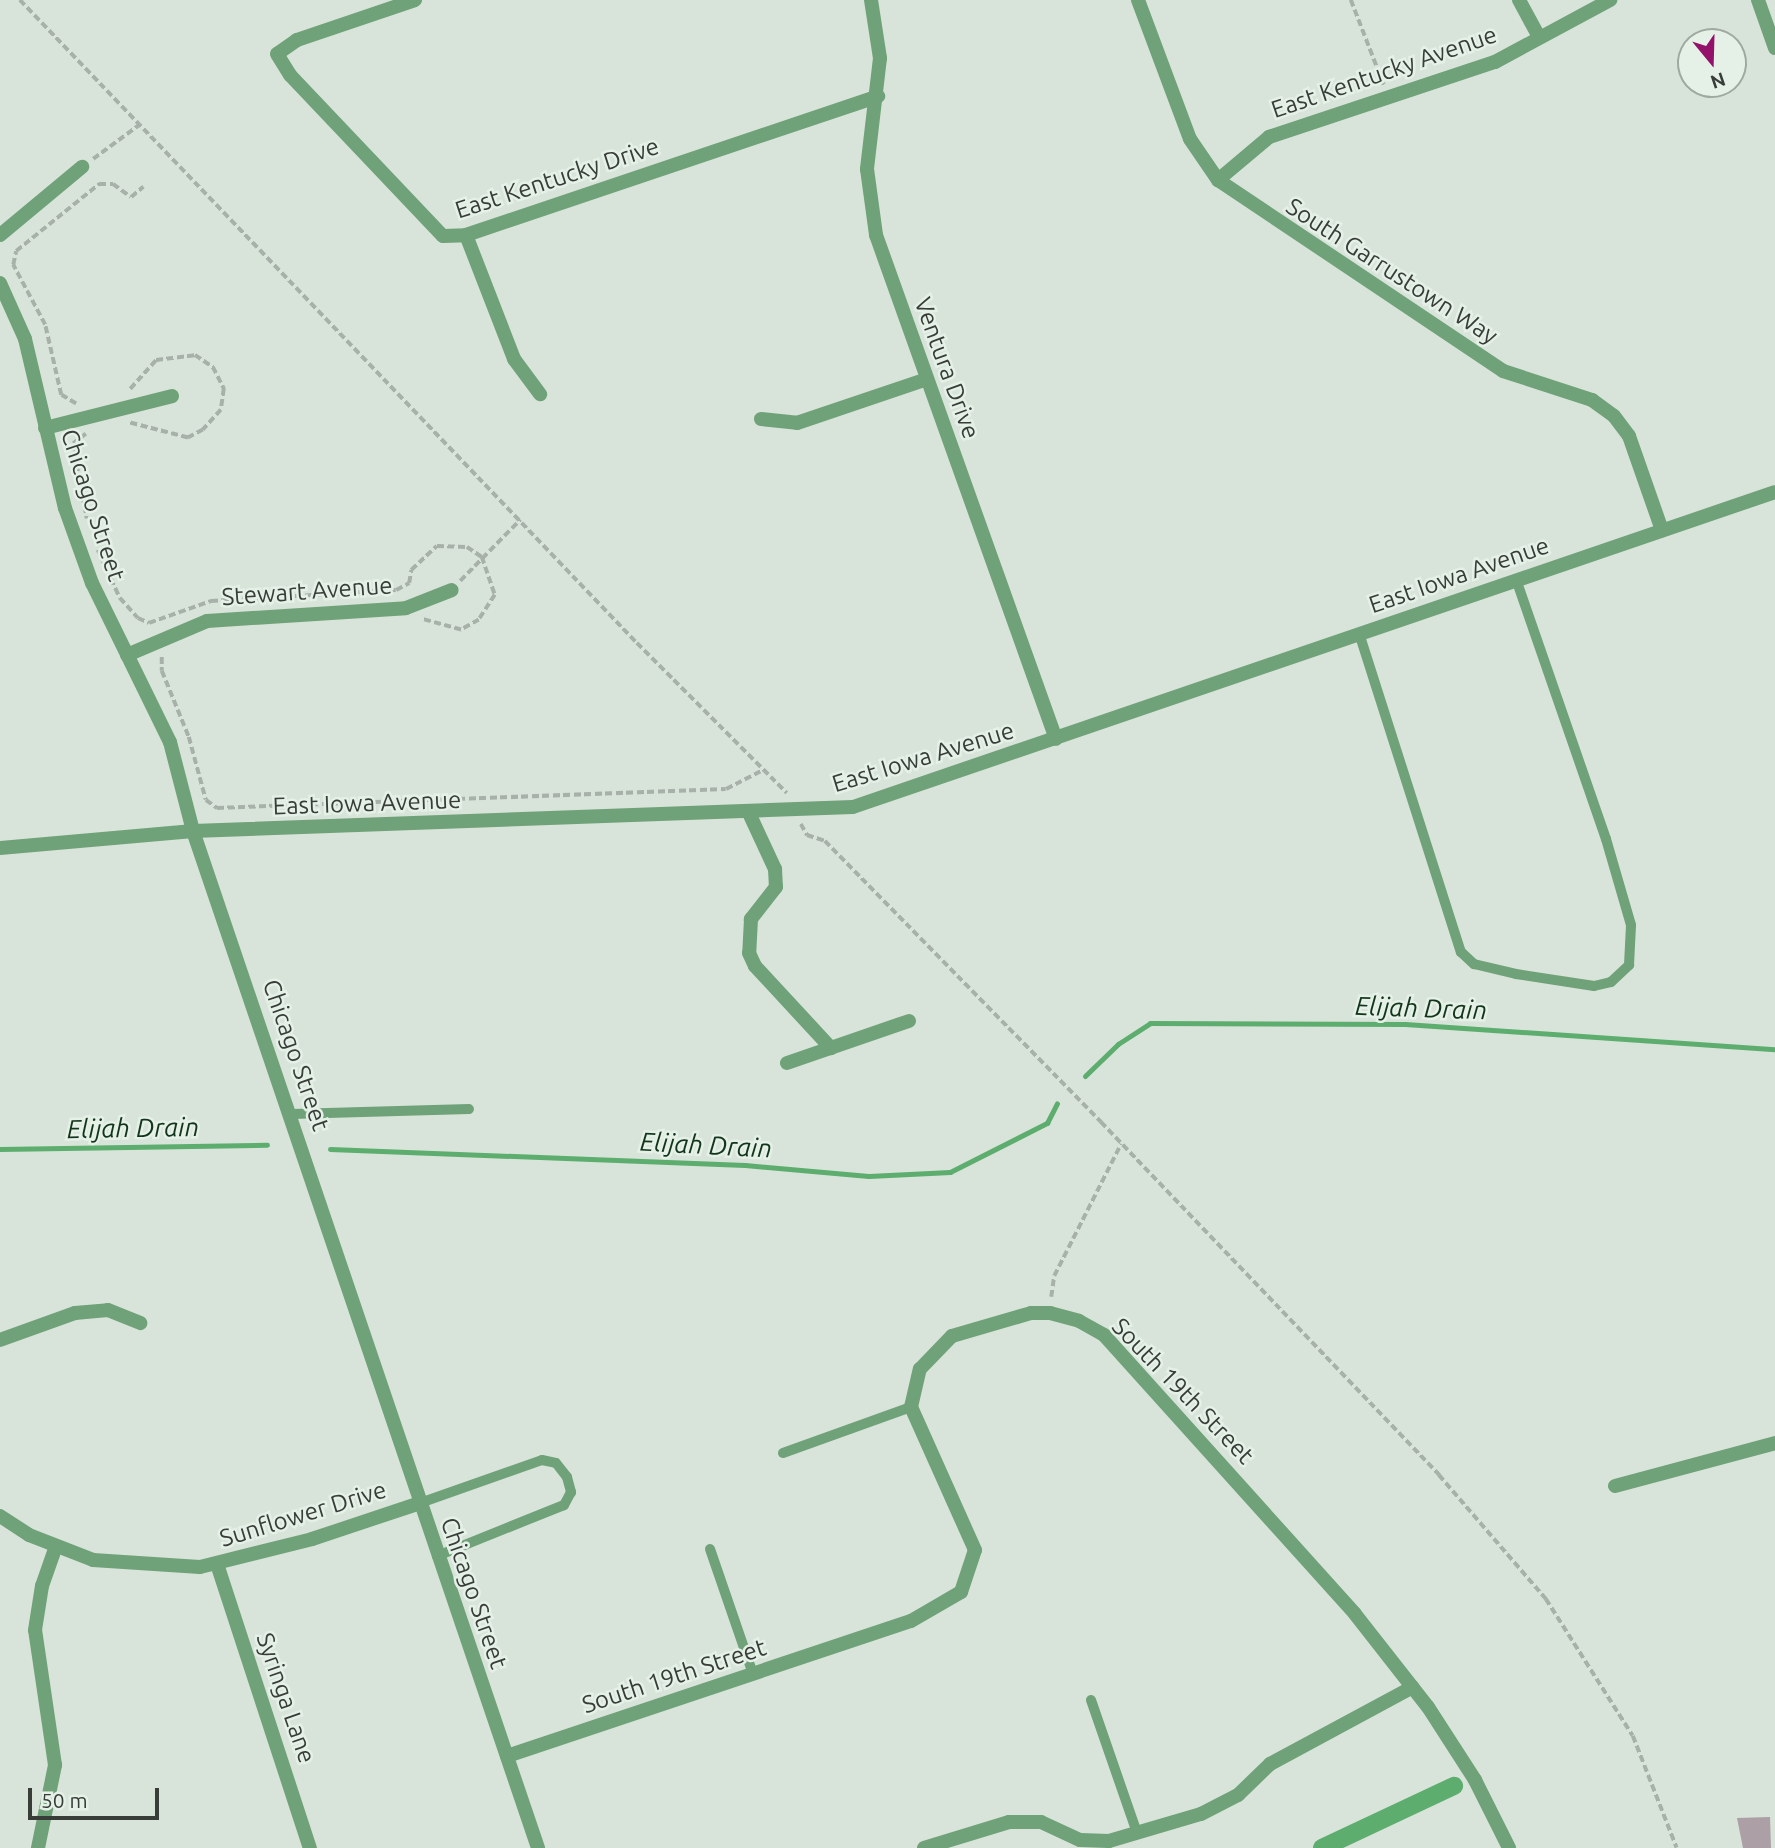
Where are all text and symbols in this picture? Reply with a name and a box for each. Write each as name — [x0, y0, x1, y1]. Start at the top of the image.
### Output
street label: East Kentucky Avenue — [1267, 20, 1501, 124]
north arrow — [1677, 28, 1747, 98]
text: N — [1708, 68, 1728, 94]
street label: East Kentucky Drive — [451, 131, 663, 225]
street label: South Garrustown Way — [1281, 192, 1503, 350]
street label: Ventura Drive — [908, 293, 986, 443]
street label: Chicago Street — [55, 425, 131, 585]
street label: East Iowa Avenue — [1365, 531, 1553, 619]
street label: Stewart Avenue — [221, 571, 393, 611]
street label: East Iowa Avenue — [829, 716, 1017, 798]
street label: East Iowa Avenue — [272, 785, 462, 821]
street label: Chicago Street — [257, 976, 335, 1134]
water label: Elijah Drain — [1354, 990, 1488, 1026]
water label: Elijah Drain — [67, 1111, 199, 1145]
water label: Elijah Drain — [639, 1126, 773, 1164]
street label: South 19th Street — [1106, 1312, 1260, 1470]
street label: Sunflower Drive — [216, 1475, 390, 1553]
street label: Chicago Street — [435, 1514, 513, 1672]
street label: Syringa Lane — [250, 1629, 322, 1767]
street label: South 19th Street — [578, 1633, 770, 1719]
scale bar — [32, 1774, 163, 1818]
text: 50 m — [41, 1788, 88, 1812]

